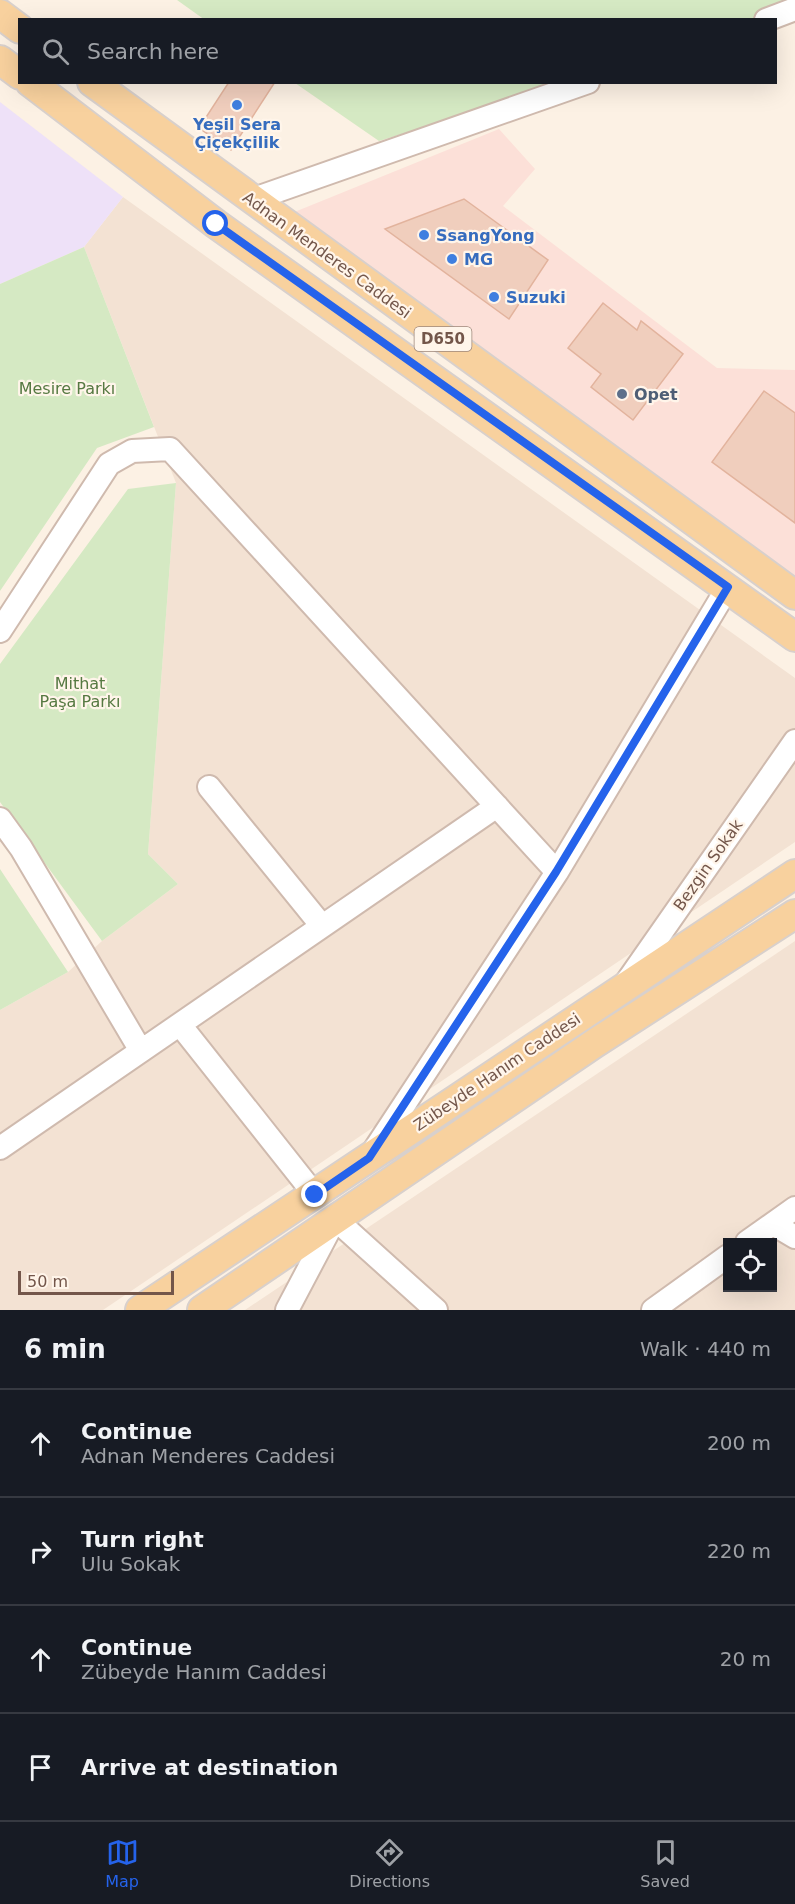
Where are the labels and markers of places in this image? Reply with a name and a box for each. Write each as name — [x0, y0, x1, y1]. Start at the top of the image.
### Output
marker: Yeşil Sera Çiçekçilik — [230, 98, 244, 112]
place label: Yeşil Sera Çiçekçilik — [192, 115, 281, 152]
place label: SsangYong — [436, 226, 535, 245]
marker: SsangYong — [417, 228, 431, 242]
place label: MG — [464, 250, 493, 269]
marker: MG — [445, 252, 459, 266]
place label: Suzuki — [506, 288, 566, 307]
marker: Suzuki — [487, 290, 501, 304]
place label: Opet — [634, 385, 678, 404]
marker: Opet — [615, 387, 629, 401]

